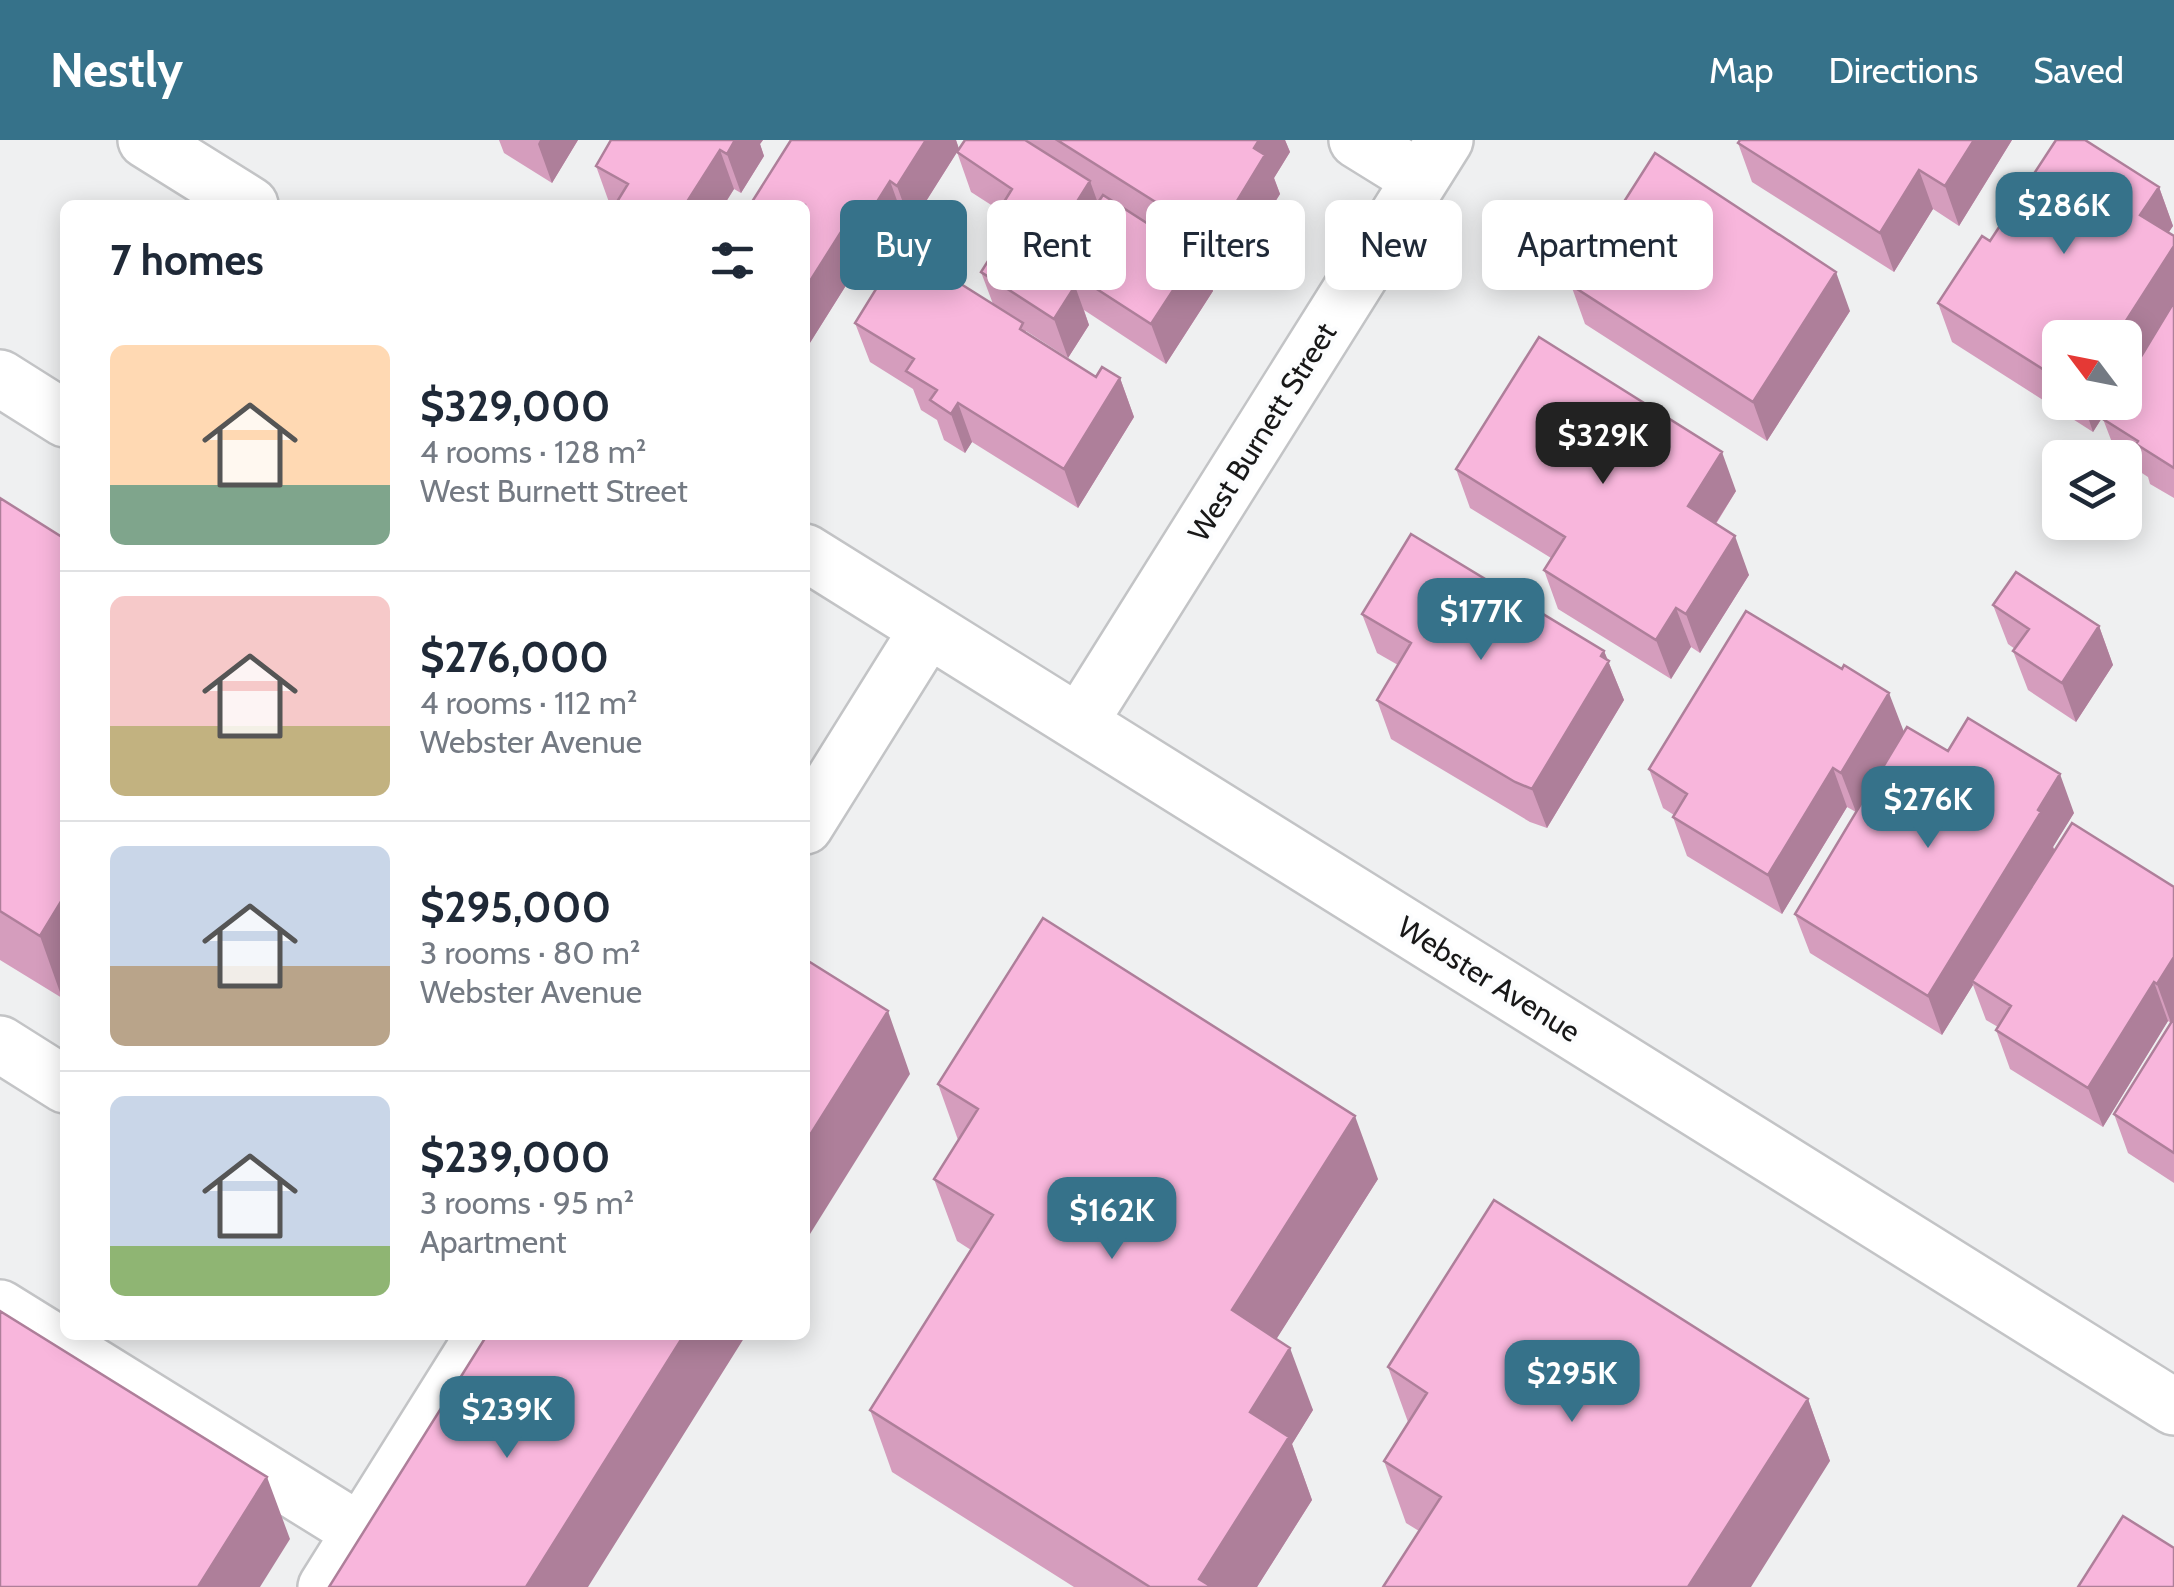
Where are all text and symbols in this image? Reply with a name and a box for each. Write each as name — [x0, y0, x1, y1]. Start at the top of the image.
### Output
text: Nestly — [50, 41, 183, 99]
text: Map — [1709, 49, 1774, 92]
text: Directions — [1829, 49, 1978, 92]
text: Saved — [2033, 49, 2124, 92]
pin: $286K — [1994, 172, 2134, 257]
text: $286K — [2018, 185, 2110, 224]
chip: Buy — [840, 200, 967, 290]
chip: Rent — [987, 200, 1126, 290]
chip: Filters — [1146, 200, 1305, 290]
chip: New — [1325, 200, 1462, 290]
chip: Apartment — [1482, 200, 1713, 290]
icon: filters — [705, 233, 760, 288]
text: 7 homes — [110, 234, 264, 286]
street label: West Burnett Street — [1180, 316, 1344, 548]
north arrow — [2042, 320, 2142, 420]
map controls — [2042, 320, 2142, 540]
text: $329,000 — [420, 380, 610, 432]
icon: home — [190, 385, 310, 505]
pin: $329K — [1533, 402, 1673, 487]
text: $329K — [1558, 415, 1648, 454]
text: 4 rooms · 128 m² — [420, 432, 646, 471]
button: layers — [2042, 440, 2142, 540]
text: West Burnett Street — [420, 471, 688, 510]
pin: $177K — [1411, 578, 1551, 663]
text: $177K — [1439, 591, 1523, 630]
text: $276,000 — [420, 631, 609, 683]
icon: home — [190, 636, 310, 756]
text: 4 rooms · 112 m² — [420, 683, 637, 722]
text: Webster Avenue — [420, 722, 642, 761]
pin: $276K — [1858, 766, 1998, 851]
text: $276K — [1883, 779, 1973, 818]
text: $295,000 — [420, 881, 611, 933]
icon: home — [190, 886, 310, 1006]
street label: Webster Avenue — [1391, 908, 1587, 1050]
text: 3 rooms · 80 m² — [420, 933, 640, 972]
text: Webster Avenue — [420, 972, 642, 1011]
text: $239,000 — [420, 1131, 610, 1183]
icon: home — [190, 1136, 310, 1256]
pin: $162K — [1042, 1177, 1182, 1262]
text: 3 rooms · 95 m² — [420, 1183, 634, 1222]
text: $162K — [1069, 1190, 1155, 1229]
text: Apartment — [420, 1222, 567, 1261]
pin: $295K — [1502, 1340, 1642, 1425]
text: $295K — [1527, 1353, 1617, 1392]
pin: $239K — [437, 1376, 577, 1461]
text: $239K — [462, 1389, 552, 1428]

